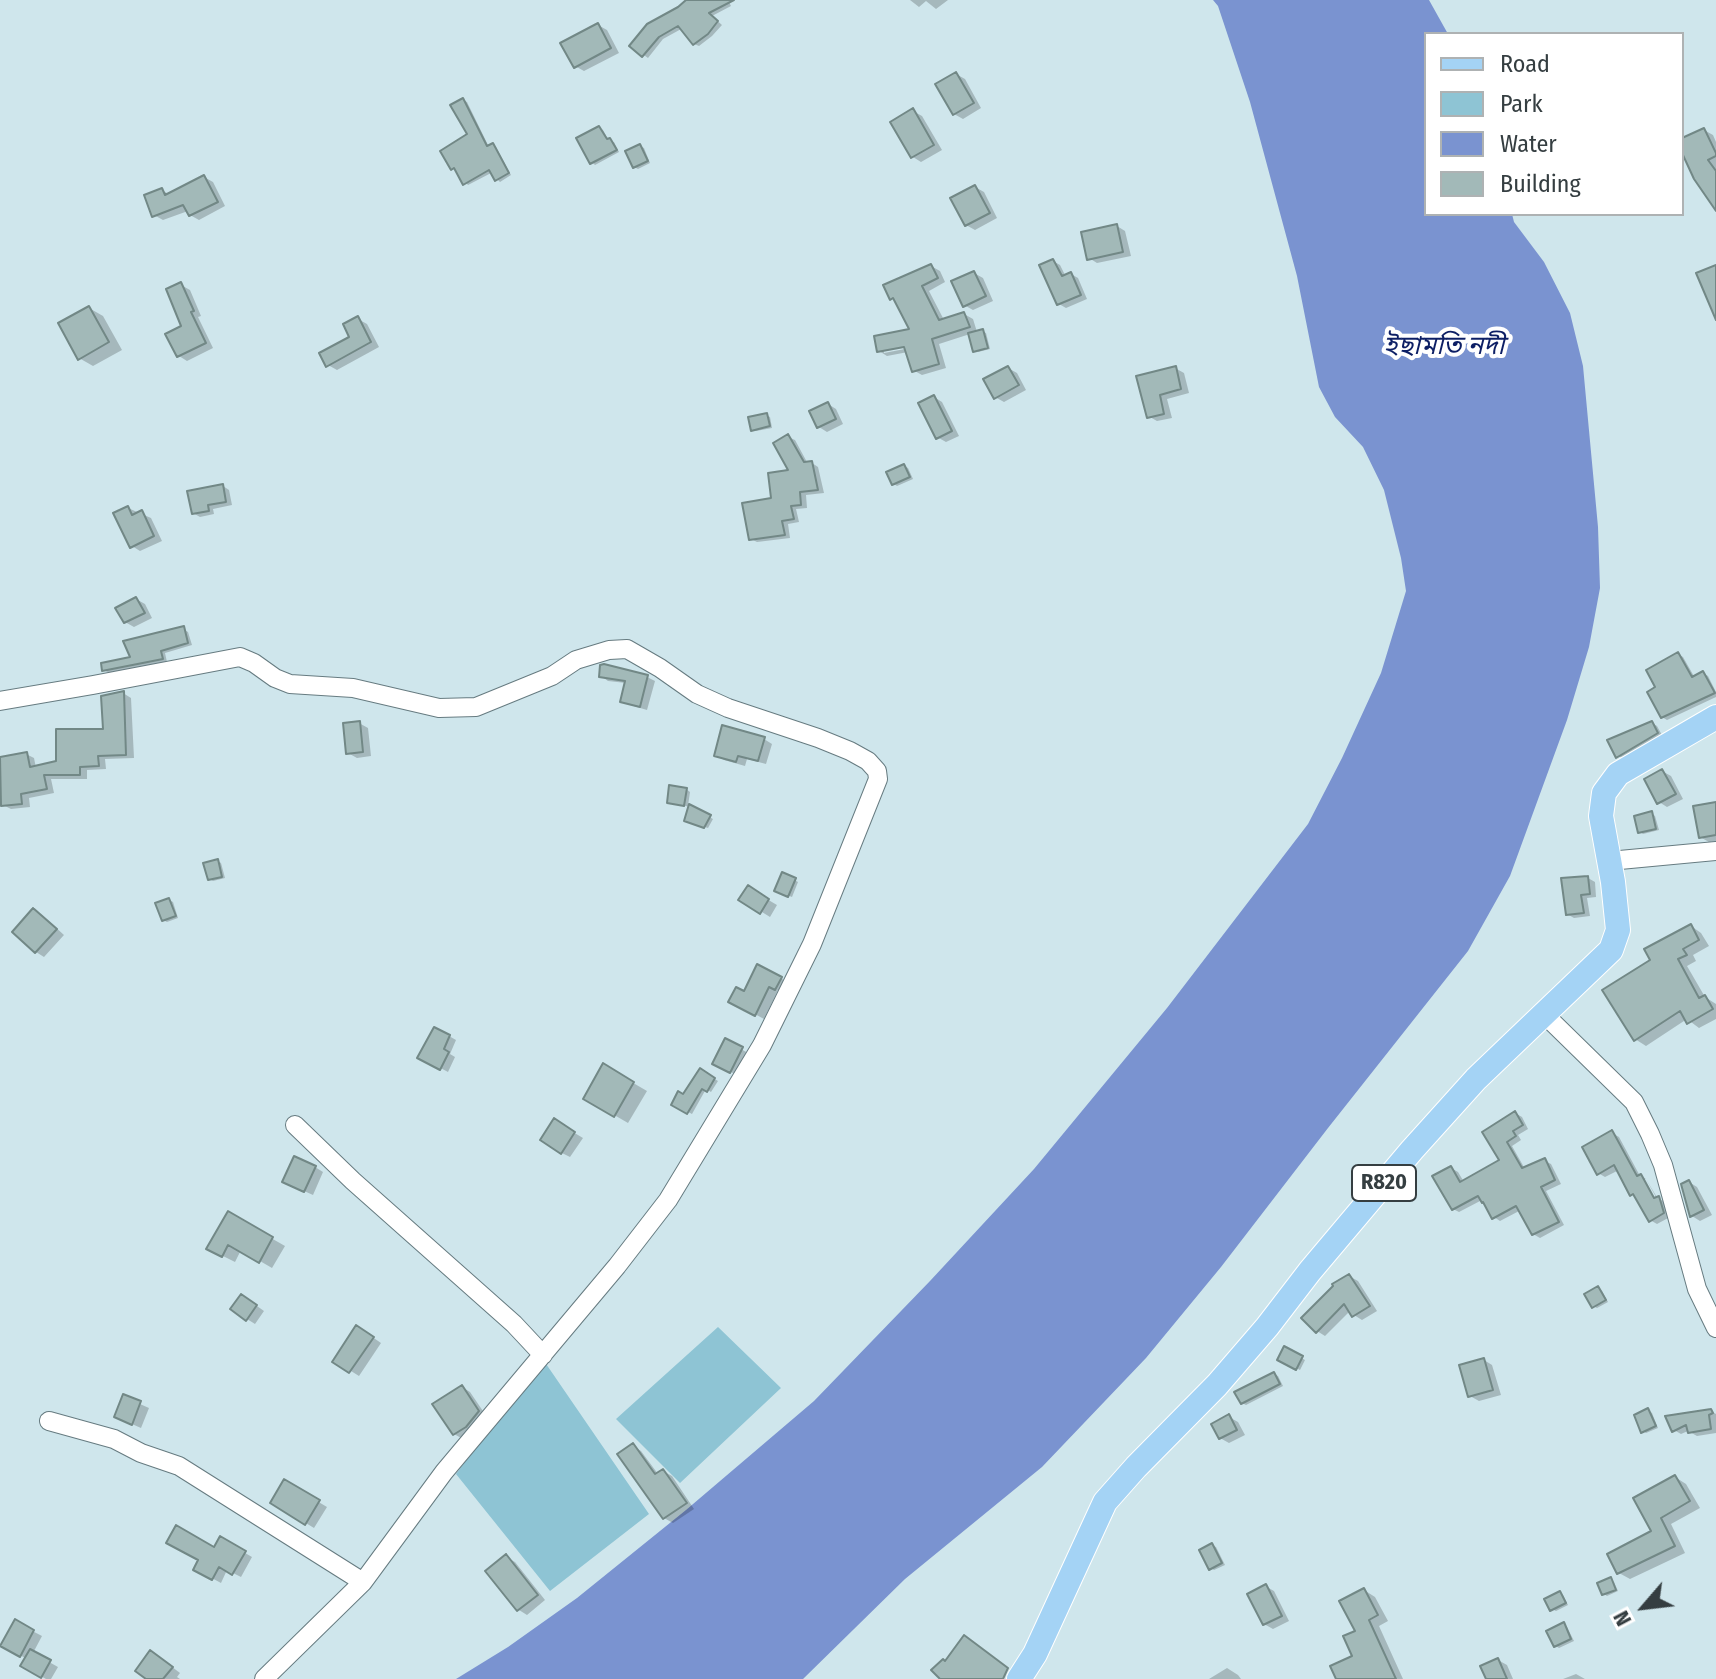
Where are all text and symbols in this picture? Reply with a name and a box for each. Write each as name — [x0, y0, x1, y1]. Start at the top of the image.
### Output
legend — [1424, 32, 1684, 216]
text: Road — [1500, 50, 1550, 78]
text: Park — [1500, 90, 1543, 118]
text: Water — [1500, 130, 1557, 158]
text: Building — [1500, 170, 1581, 198]
water label: ইছামতি নদী — [1384, 331, 1504, 363]
road number: R820 — [1352, 1165, 1416, 1201]
north arrow — [1604, 1567, 1684, 1647]
text: N — [1607, 1606, 1637, 1631]

